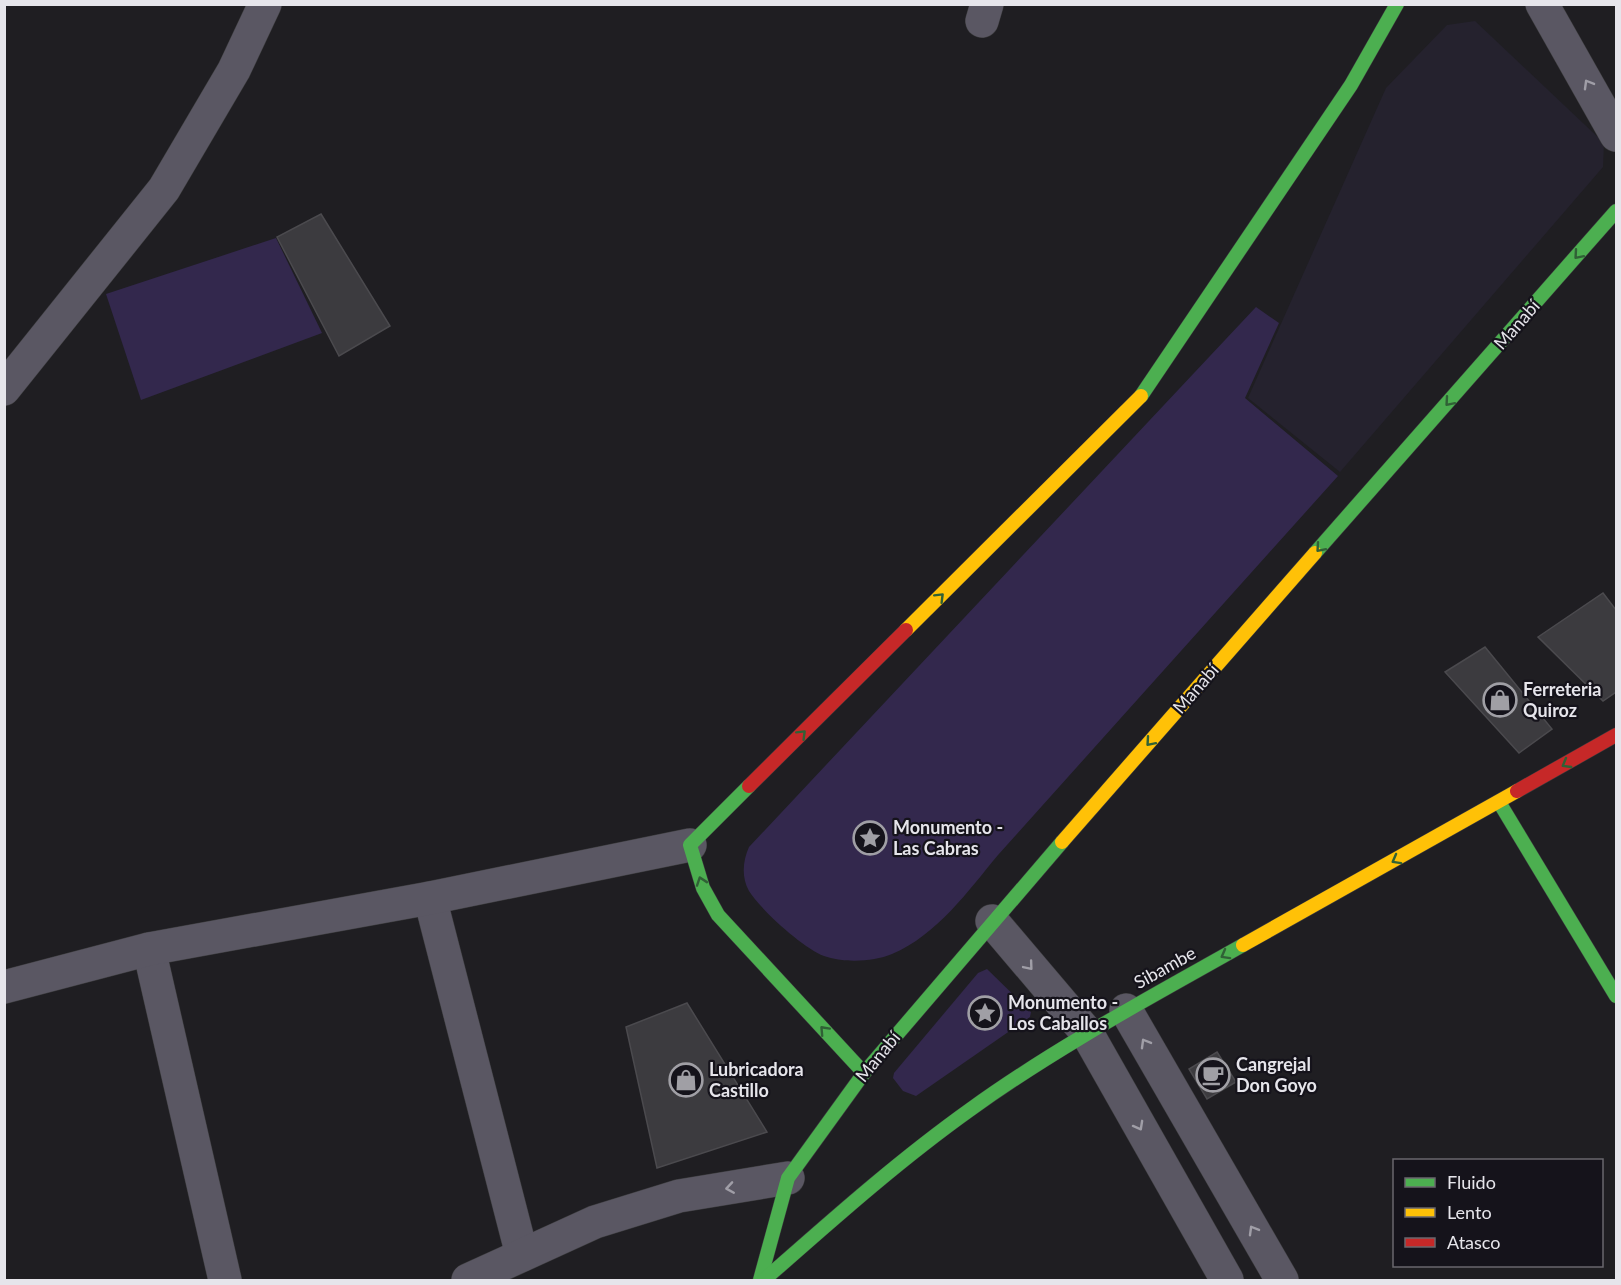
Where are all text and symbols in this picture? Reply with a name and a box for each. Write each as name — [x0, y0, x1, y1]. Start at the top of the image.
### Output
one-way arrow — [1583, 80, 1595, 90]
one-way arrow — [1574, 248, 1585, 259]
street label: Manabí — [1489, 294, 1544, 354]
one-way arrow — [1445, 395, 1456, 405]
one-way arrow — [1316, 541, 1327, 552]
one-way arrow — [933, 593, 944, 604]
street label: Manabí — [1168, 658, 1223, 718]
place label: Ferreteria Quiroz — [1523, 678, 1601, 721]
shop icon: Ferreteria Quiroz — [1482, 682, 1518, 718]
one-way arrow — [795, 731, 806, 742]
one-way arrow — [1146, 735, 1157, 745]
one-way arrow — [1562, 757, 1572, 768]
place label: Monumento - Las Cabras — [893, 816, 1003, 859]
place icon: Monumento - Las Cabras — [852, 820, 888, 856]
one-way arrow — [1392, 853, 1402, 864]
one-way arrow — [696, 876, 709, 887]
street label: Sibambe — [1130, 941, 1199, 993]
one-way arrow — [1221, 948, 1232, 959]
one-way arrow — [1022, 959, 1033, 970]
place label: Monumento - Los Caballos — [1008, 991, 1118, 1034]
place icon: Monumento - Los Caballos — [967, 995, 1003, 1031]
one-way arrow — [821, 1026, 832, 1037]
street label: Manabí — [850, 1026, 905, 1086]
one-way arrow — [1140, 1039, 1152, 1049]
place label: Cangrejal Don Goyo — [1236, 1053, 1317, 1096]
cafe icon: Cangrejal Don Goyo — [1195, 1057, 1231, 1093]
place label: Lubricadora Castillo — [709, 1058, 804, 1101]
shop icon: Lubricadora Castillo — [668, 1062, 704, 1098]
one-way arrow — [1132, 1120, 1143, 1130]
legend — [1393, 1159, 1603, 1267]
text: Fluido — [1447, 1171, 1496, 1193]
one-way arrow — [726, 1181, 735, 1193]
text: Lento — [1447, 1201, 1492, 1223]
one-way arrow — [1249, 1226, 1260, 1236]
text: Atasco — [1447, 1231, 1500, 1253]

